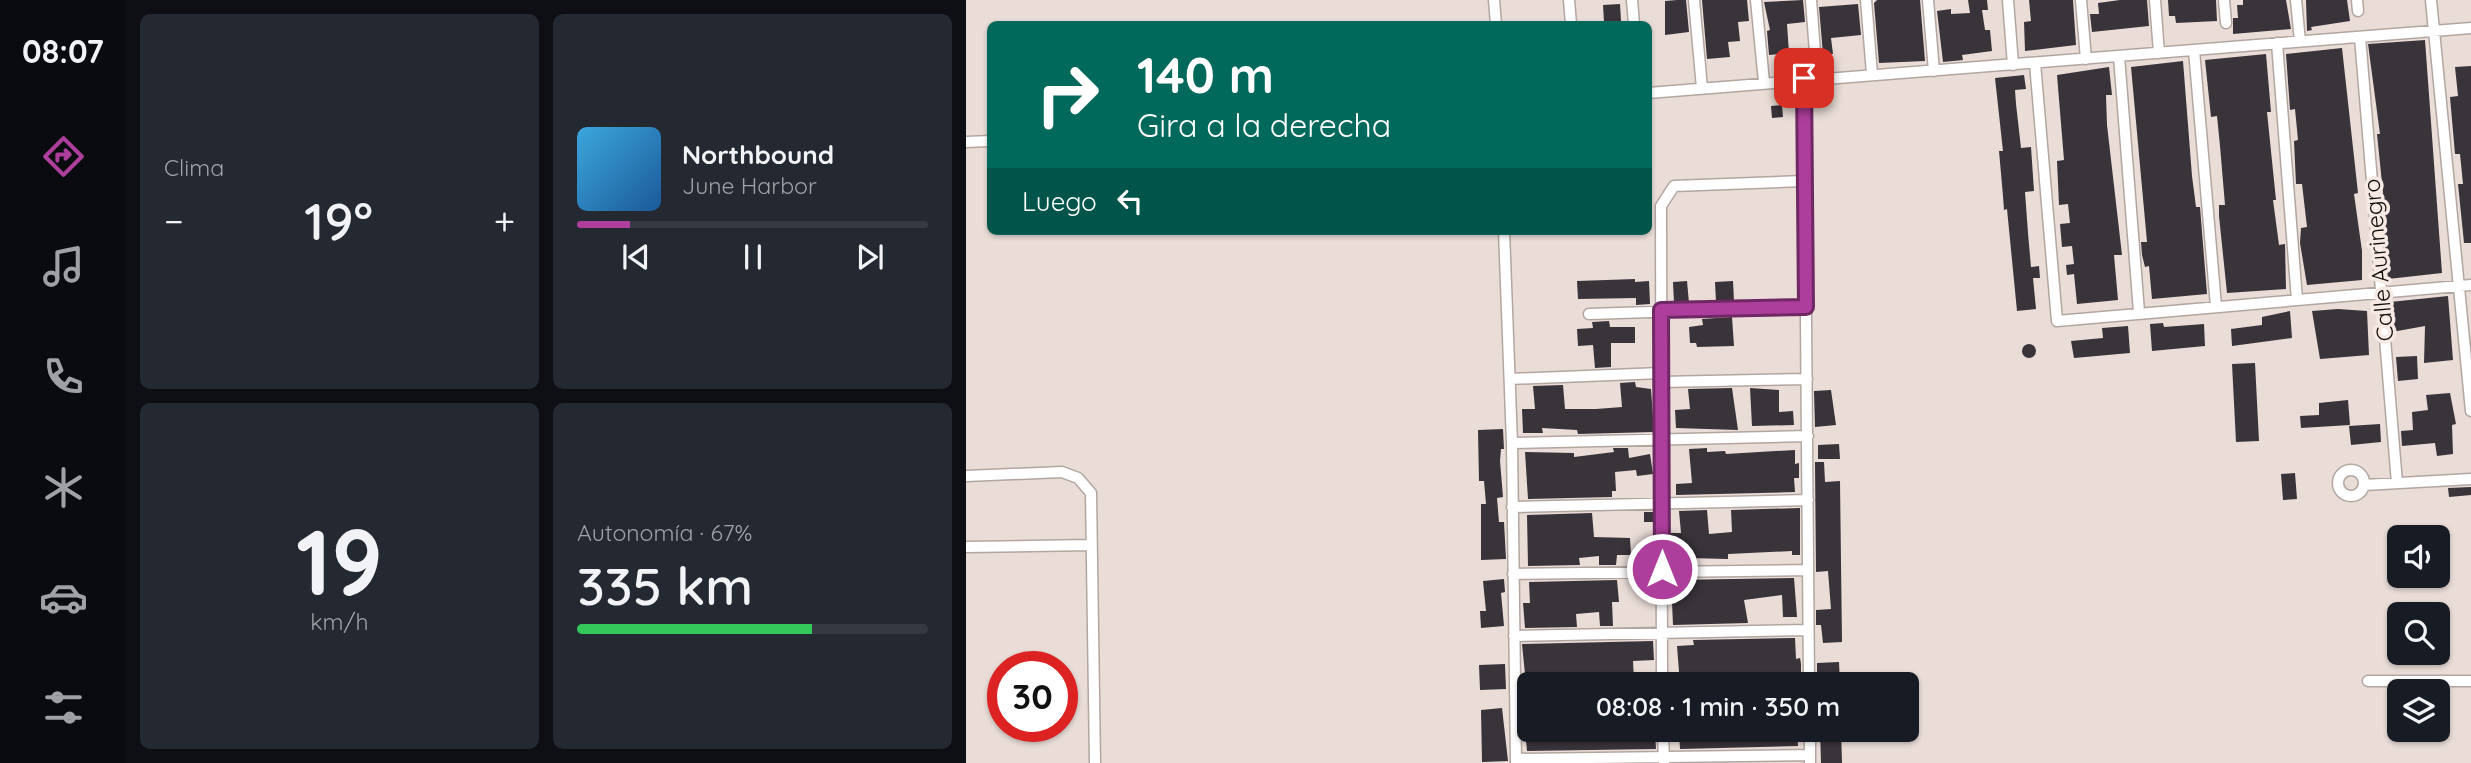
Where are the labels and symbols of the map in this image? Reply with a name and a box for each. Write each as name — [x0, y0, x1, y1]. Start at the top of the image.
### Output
pin — [1774, 48, 1834, 108]
street label: Calle Aurinegro — [2356, 178, 2400, 342]
position arrow — [1625, 532, 1699, 606]
speed limit sign: 30 — [987, 651, 1078, 742]

